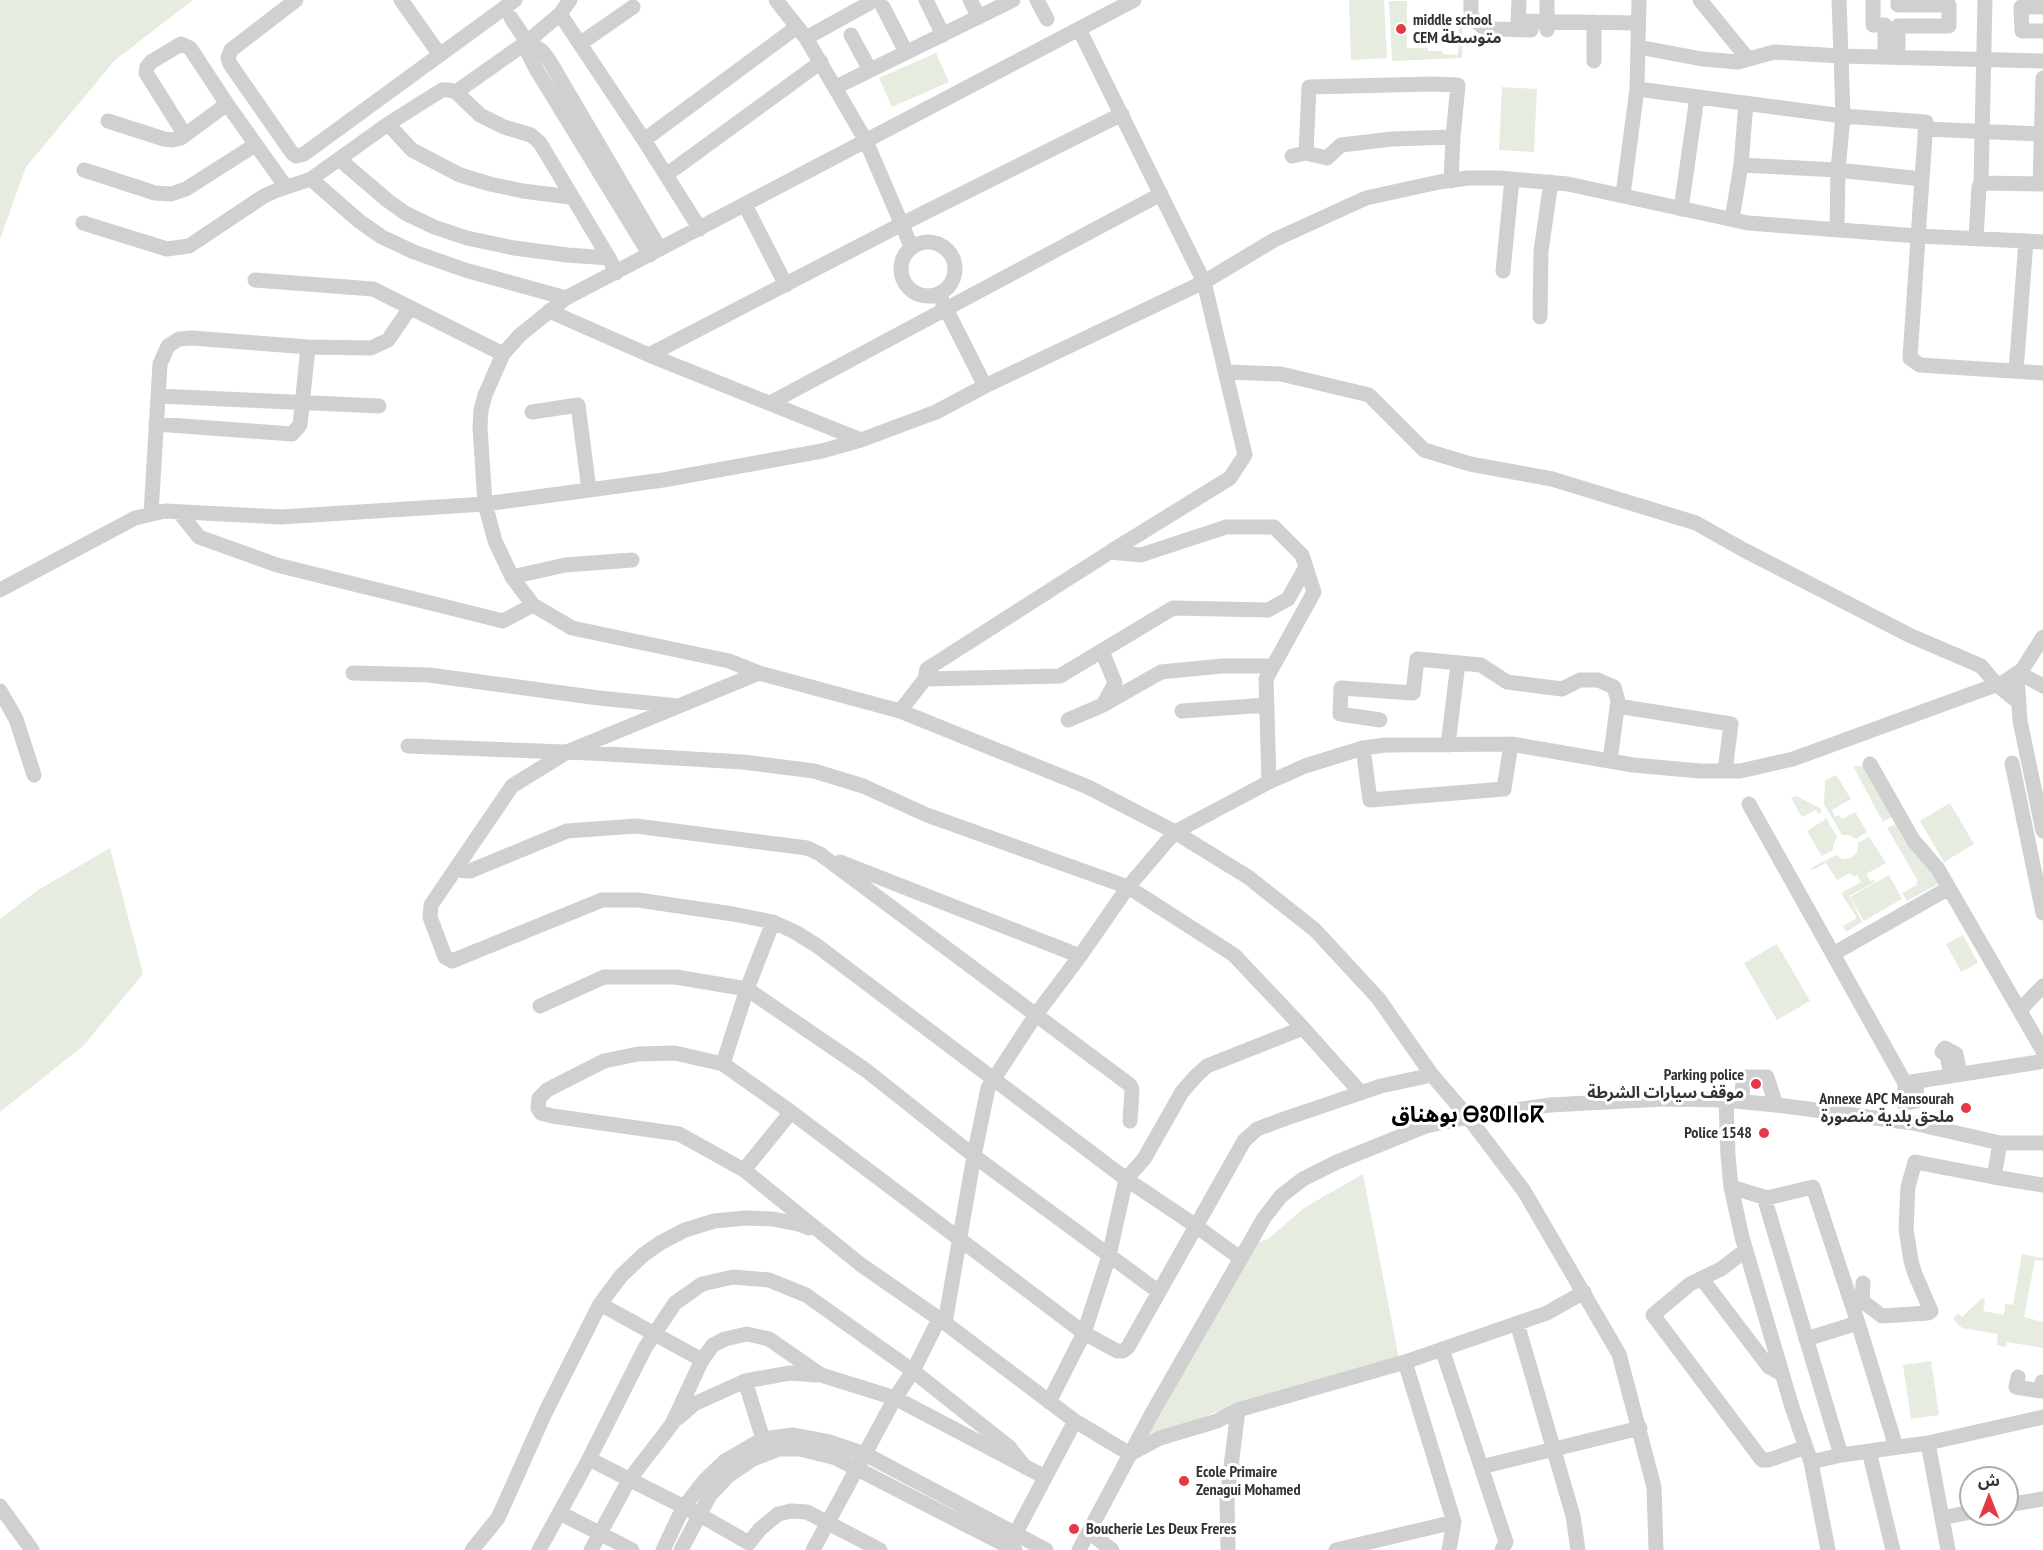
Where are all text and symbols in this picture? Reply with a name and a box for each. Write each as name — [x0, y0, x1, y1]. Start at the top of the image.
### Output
place label: middle school CEM متوسطة — [1413, 10, 1502, 48]
marker: middle school CEM متوسطة — [1394, 22, 1408, 36]
place label: Parking police موقف سيارات الشرطة — [1587, 1065, 1744, 1103]
marker: Parking police موقف سيارات الشرطة — [1749, 1077, 1763, 1091]
place label: Annexe APC Mansourah ملحق بلدية منصورة — [1819, 1089, 1954, 1127]
marker: Annexe APC Mansourah ملحق بلدية منصورة — [1959, 1101, 1973, 1115]
district label: بوهناق ⴱⵓⵀⵏⵏⴰⴽ — [1392, 1103, 1544, 1129]
place label: Police 1548 — [1684, 1123, 1752, 1143]
marker: Police 1548 — [1757, 1126, 1771, 1140]
place label: Ecole Primaire Zenagui Mohamed — [1196, 1462, 1301, 1500]
north arrow — [1959, 1466, 2019, 1526]
text: ش — [1978, 1470, 2000, 1490]
marker: Ecole Primaire Zenagui Mohamed — [1177, 1474, 1191, 1488]
place label: Boucherie Les Deux Freres — [1086, 1519, 1236, 1539]
marker: Boucherie Les Deux Freres — [1067, 1522, 1081, 1536]

